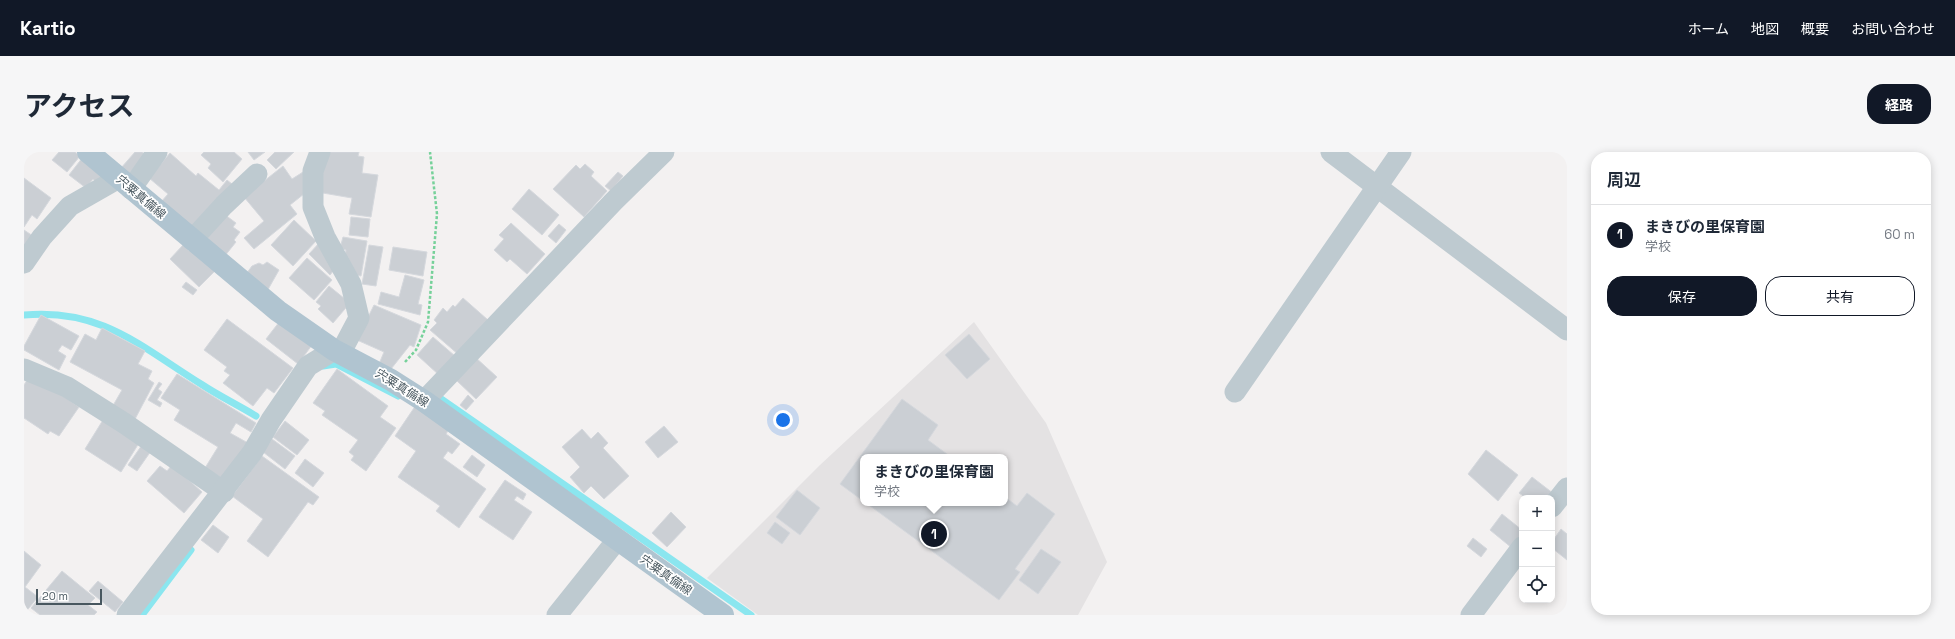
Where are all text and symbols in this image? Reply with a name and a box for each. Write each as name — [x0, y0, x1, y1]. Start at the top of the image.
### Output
text: Kartio — [20, 16, 76, 41]
text: ホーム — [1687, 20, 1729, 38]
text: 地図 — [1751, 20, 1779, 38]
text: 概要 — [1801, 20, 1829, 38]
text: お問い合わせ — [1851, 20, 1935, 38]
button: 経路 — [1867, 84, 1931, 124]
text: アクセス — [24, 88, 135, 124]
text: 周辺 — [1607, 169, 1641, 191]
street label: 宍粟真備線 — [113, 172, 169, 222]
text: まきびの里保育園 — [1645, 217, 1765, 236]
text: 1 — [1617, 226, 1623, 243]
text: 60 m — [1884, 226, 1915, 243]
text: 学校 — [1645, 238, 1671, 255]
button: 保存 — [1607, 276, 1757, 316]
button: 共有 — [1765, 276, 1915, 316]
street label: 宍粟真備線 — [372, 365, 432, 411]
your location — [773, 410, 793, 430]
popup — [860, 454, 1008, 506]
text: まきびの里保育園 — [874, 462, 994, 481]
text: 学校 — [874, 483, 900, 500]
map controls — [1519, 495, 1555, 603]
button: + — [1519, 495, 1555, 531]
pin: 1 — [921, 519, 947, 549]
button: − — [1519, 531, 1555, 567]
street label: 宍粟真備線 — [637, 551, 695, 599]
button: locate — [1519, 567, 1555, 603]
scale bar — [36, 587, 102, 606]
text: 20 m — [42, 589, 68, 603]

